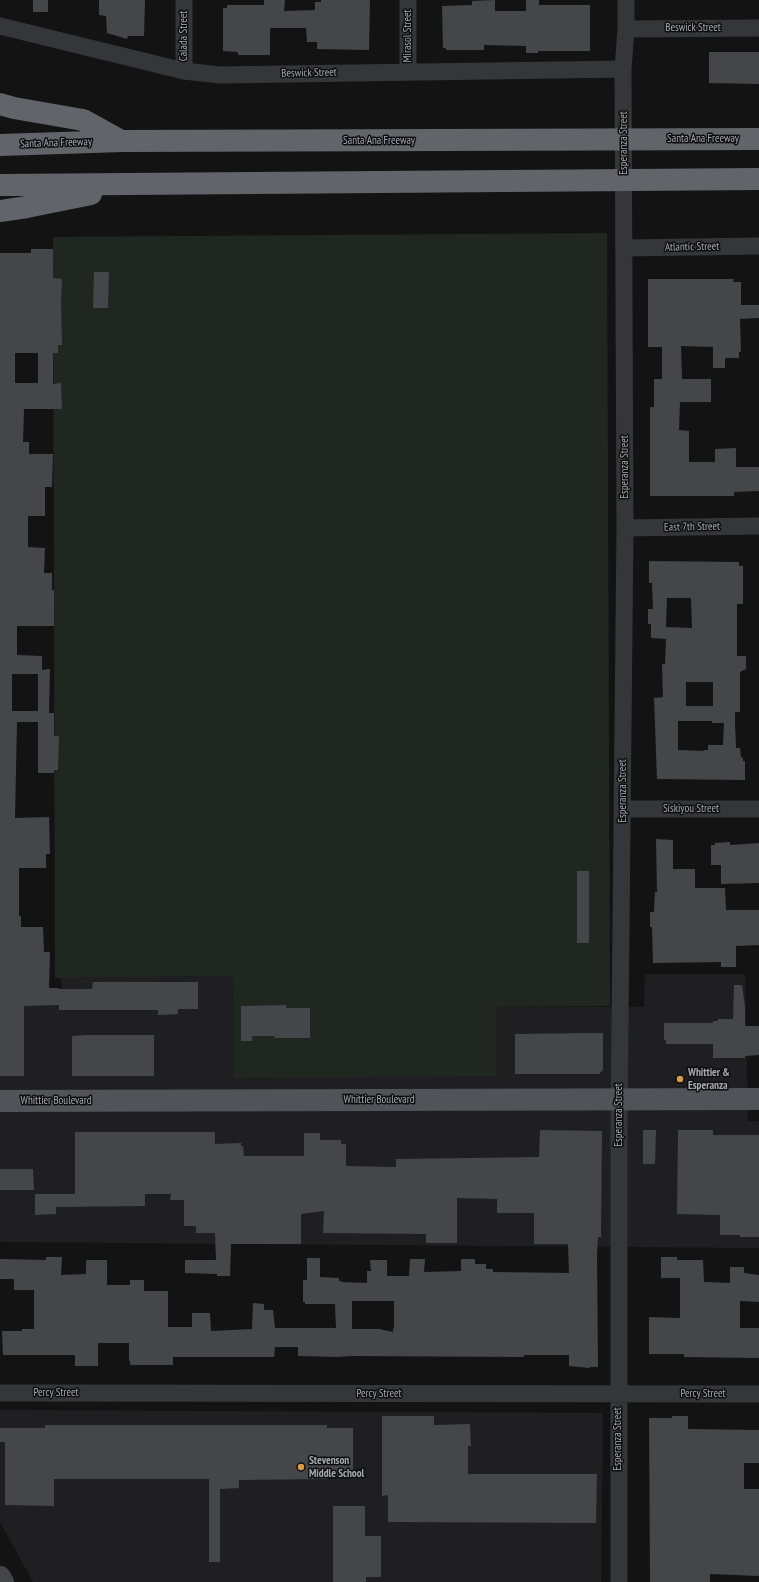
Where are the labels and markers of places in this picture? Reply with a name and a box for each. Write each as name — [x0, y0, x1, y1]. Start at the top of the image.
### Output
place label: Whittier & Esperanza — [688, 1066, 730, 1092]
marker: Whittier & Esperanza — [675, 1074, 685, 1084]
place label: Stevenson Middle School — [309, 1454, 364, 1480]
marker: Stevenson Middle School — [296, 1462, 306, 1472]

